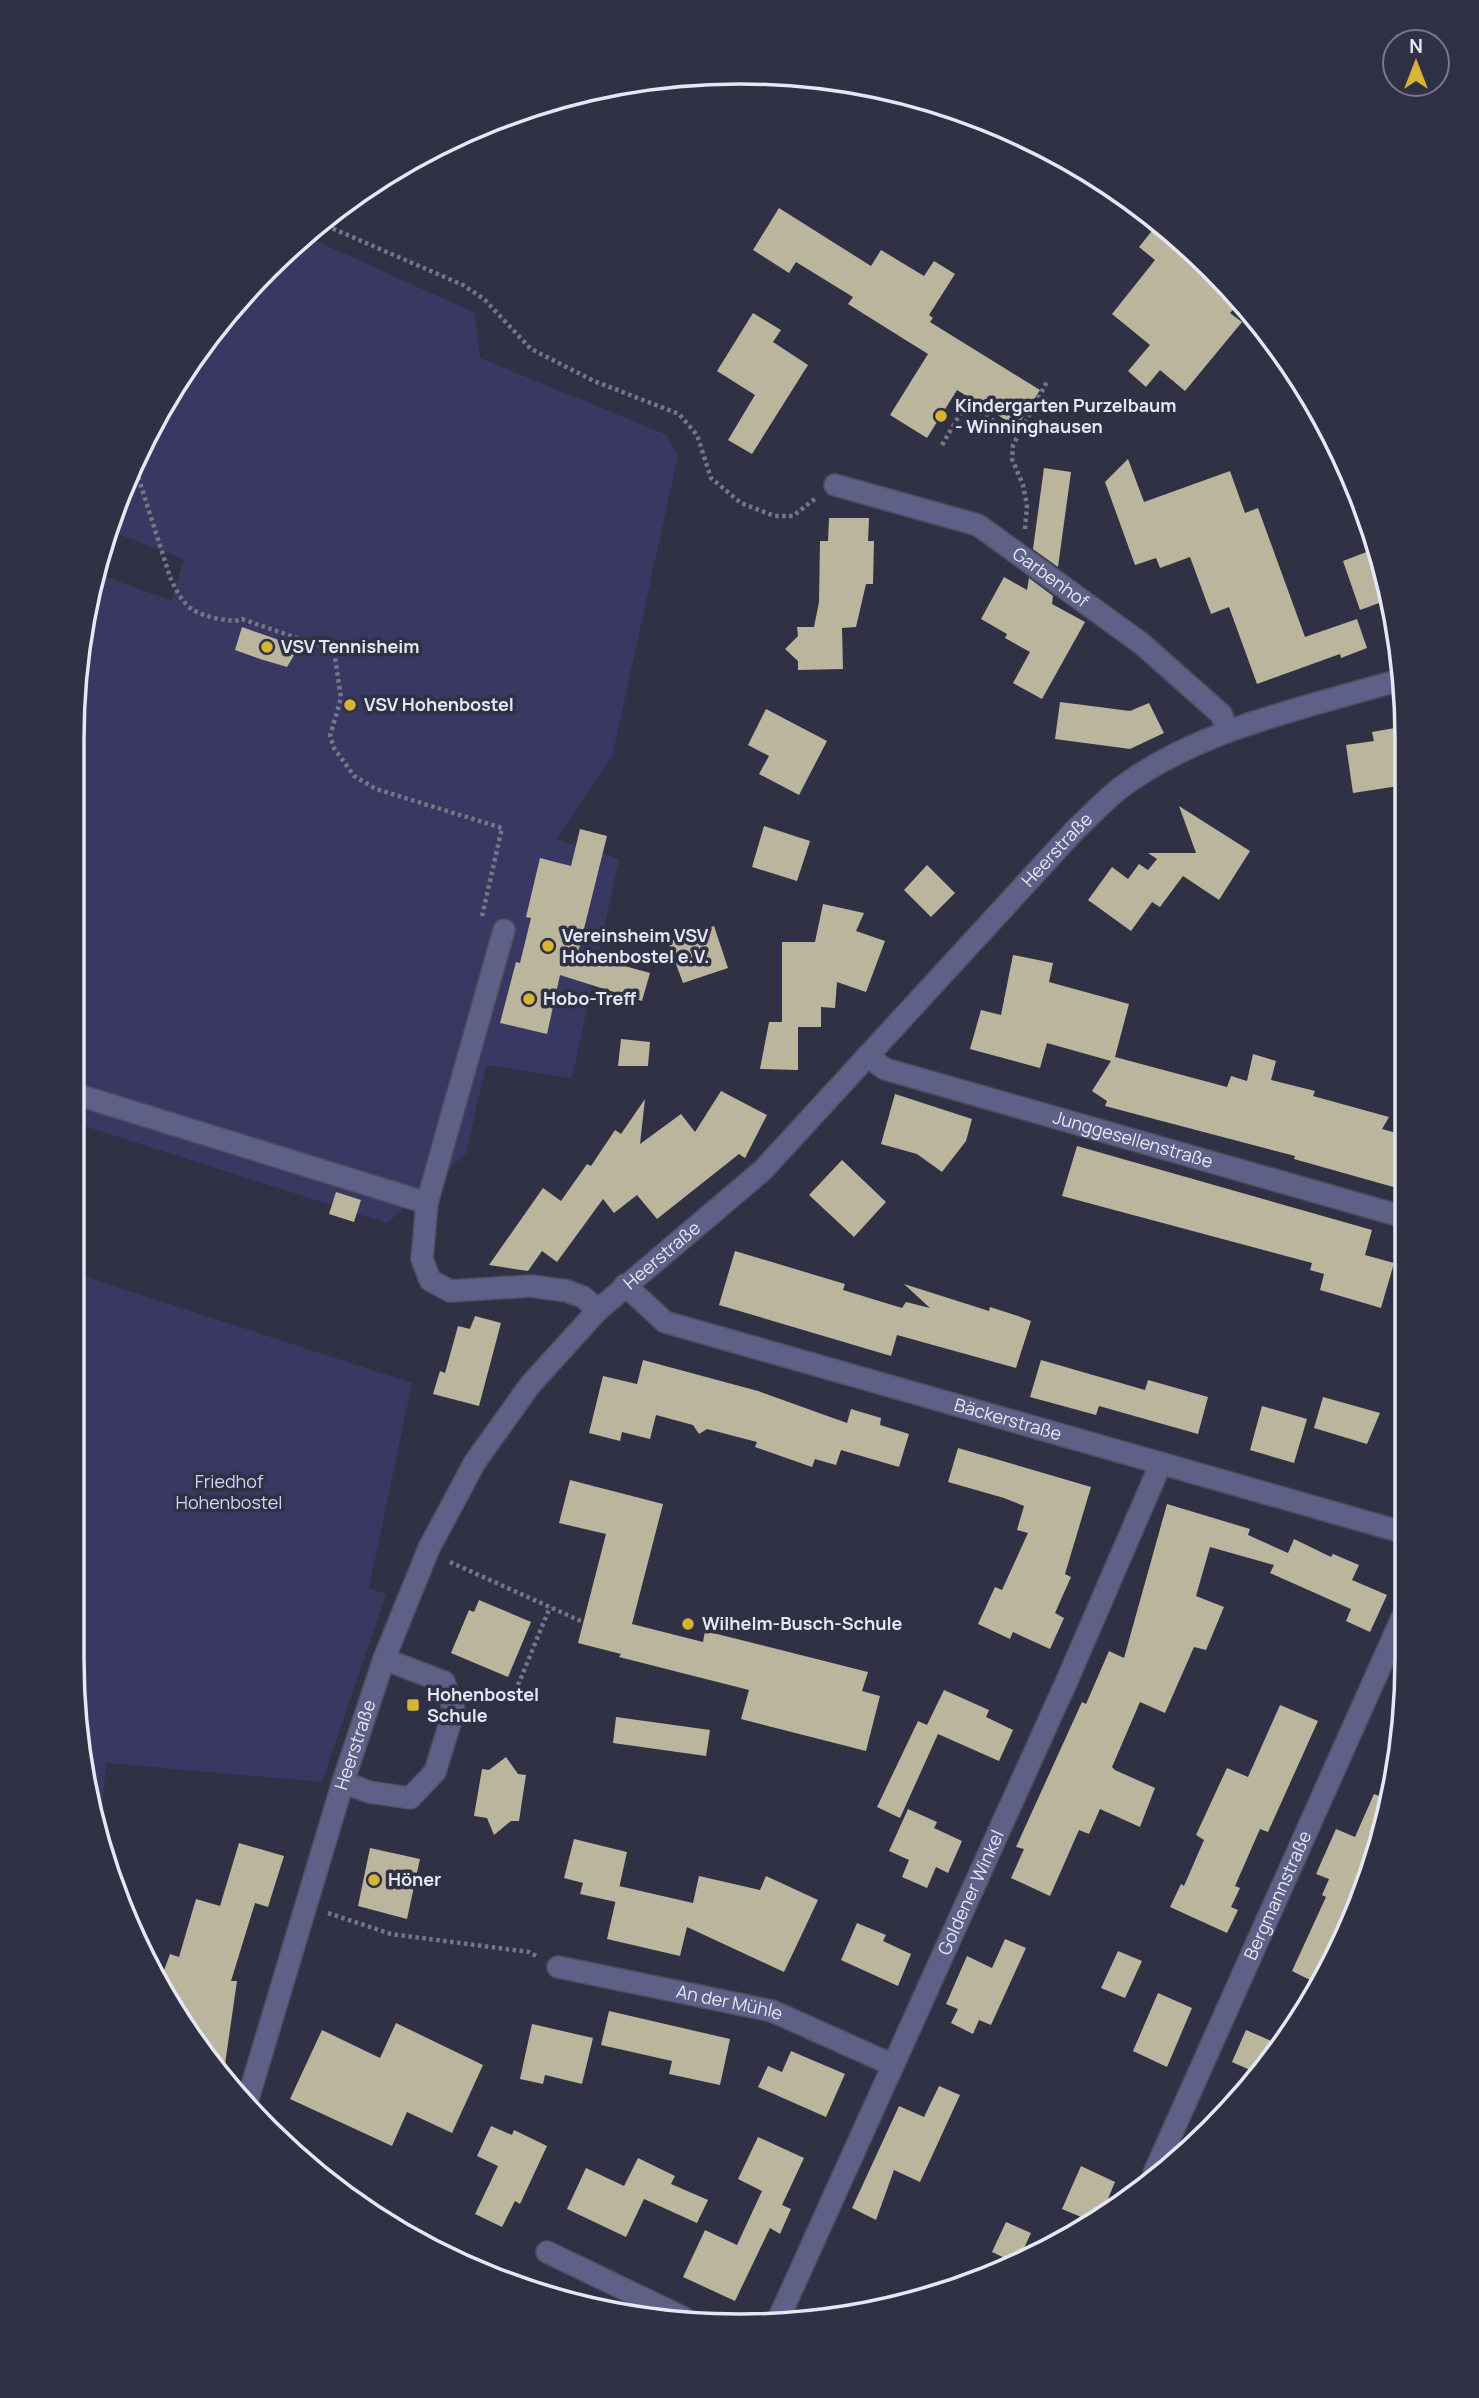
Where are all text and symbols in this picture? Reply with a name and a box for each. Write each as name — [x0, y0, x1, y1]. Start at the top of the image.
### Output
north arrow — [1381, 28, 1451, 98]
text: N — [1409, 33, 1423, 59]
place label: Kindergarten Purzelbaum - Winninghausen — [955, 393, 1177, 438]
marker: Kindergarten Purzelbaum - Winninghausen — [933, 408, 949, 424]
street label: Garbenhof — [1008, 541, 1094, 613]
place label: VSV Tennisheim — [281, 634, 419, 658]
marker: VSV Tennisheim — [259, 639, 275, 655]
place label: VSV Hohenbostel — [364, 692, 514, 716]
marker: VSV Hohenbostel — [342, 697, 358, 713]
street label: Heerstraße — [1016, 807, 1097, 892]
place label: Vereinsheim VSV Hohenbostel e.V. — [562, 923, 710, 968]
marker: Vereinsheim VSV Hohenbostel e.V. — [540, 938, 556, 954]
place label: Hobo-Treff — [543, 986, 636, 1010]
marker: Hobo-Treff — [521, 991, 537, 1007]
street label: Junggesellenstraße — [1051, 1105, 1216, 1173]
street label: Heerstraße — [618, 1215, 705, 1294]
street label: Bäckerstraße — [952, 1392, 1065, 1445]
park label: Friedhof Hohenbostel — [176, 1469, 282, 1514]
place label: Wilhelm-Busch-Schule — [702, 1611, 902, 1635]
marker: Wilhelm-Busch-Schule — [680, 1616, 696, 1632]
place label: Hohenbostel Schule — [427, 1682, 539, 1727]
street label: Heerstraße — [328, 1697, 381, 1793]
marker: Hohenbostel Schule — [405, 1697, 421, 1713]
street label: Goldener Winkel — [932, 1826, 1009, 1958]
street label: Bergmannstraße — [1238, 1827, 1316, 1963]
place label: Höner — [388, 1867, 441, 1891]
marker: Höner — [366, 1872, 382, 1888]
street label: An der Mühle — [674, 1979, 787, 2025]

